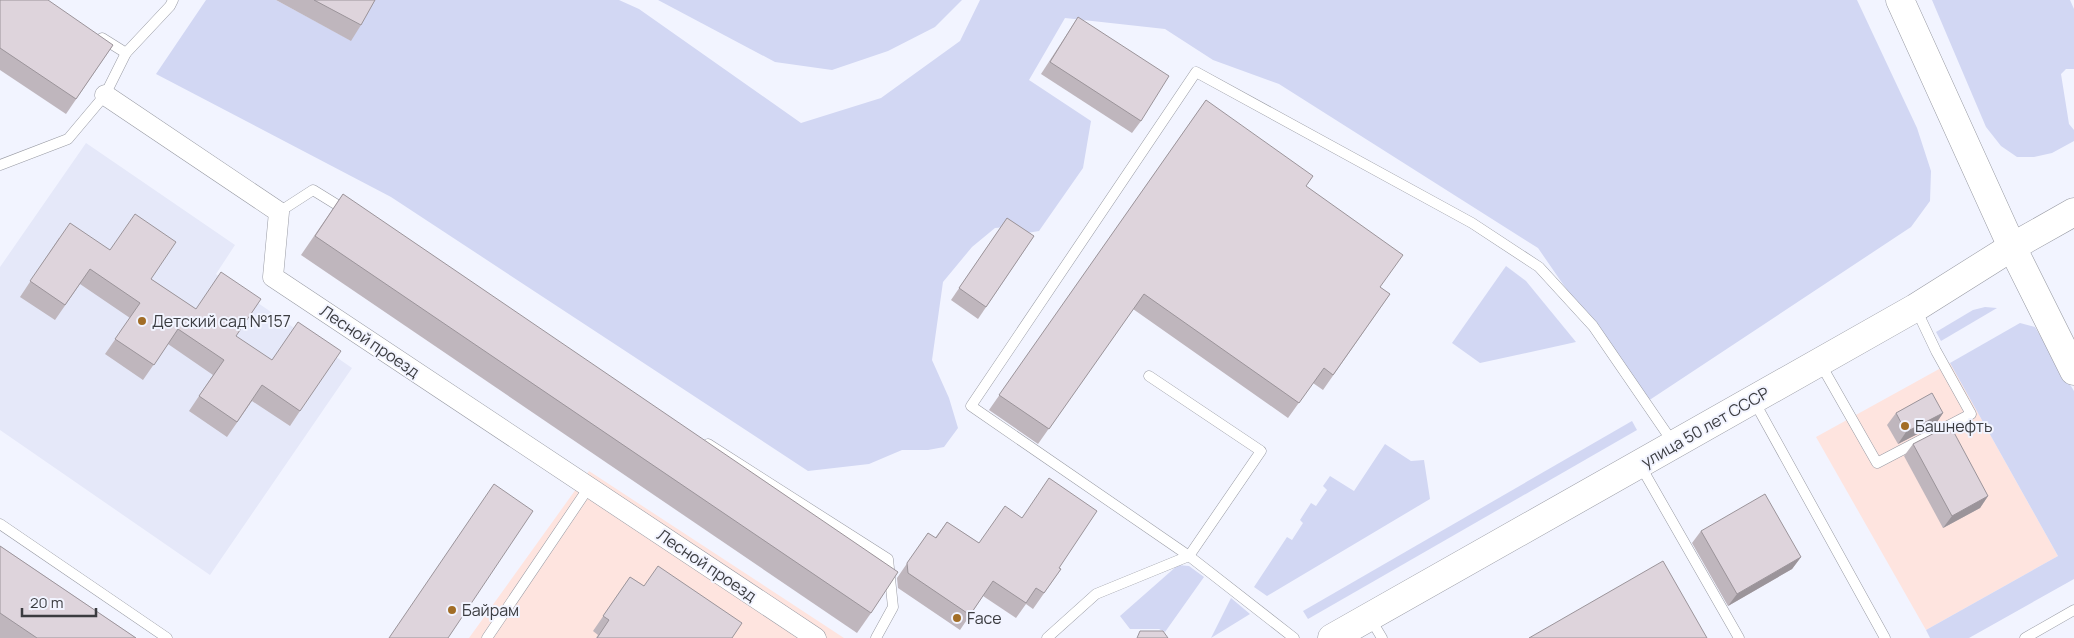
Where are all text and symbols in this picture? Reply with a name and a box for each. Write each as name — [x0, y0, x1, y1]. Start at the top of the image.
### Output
street label: Лесной проезд — [316, 300, 424, 383]
place label: Детский сад №157 — [152, 310, 291, 332]
marker: Детский сад №157 — [136, 315, 148, 327]
street label: улица 50 лет СССР — [1637, 381, 1773, 473]
place label: Башнефть — [1915, 415, 1992, 437]
marker: Башнефть — [1899, 420, 1911, 432]
street label: Лесной проезд — [653, 524, 761, 607]
scale bar — [22, 586, 96, 618]
text: 20 m — [30, 592, 63, 613]
place label: Байрам — [462, 599, 519, 621]
marker: Байрам — [446, 604, 458, 616]
place label: Face — [967, 607, 1002, 629]
marker: Face — [951, 612, 963, 624]

